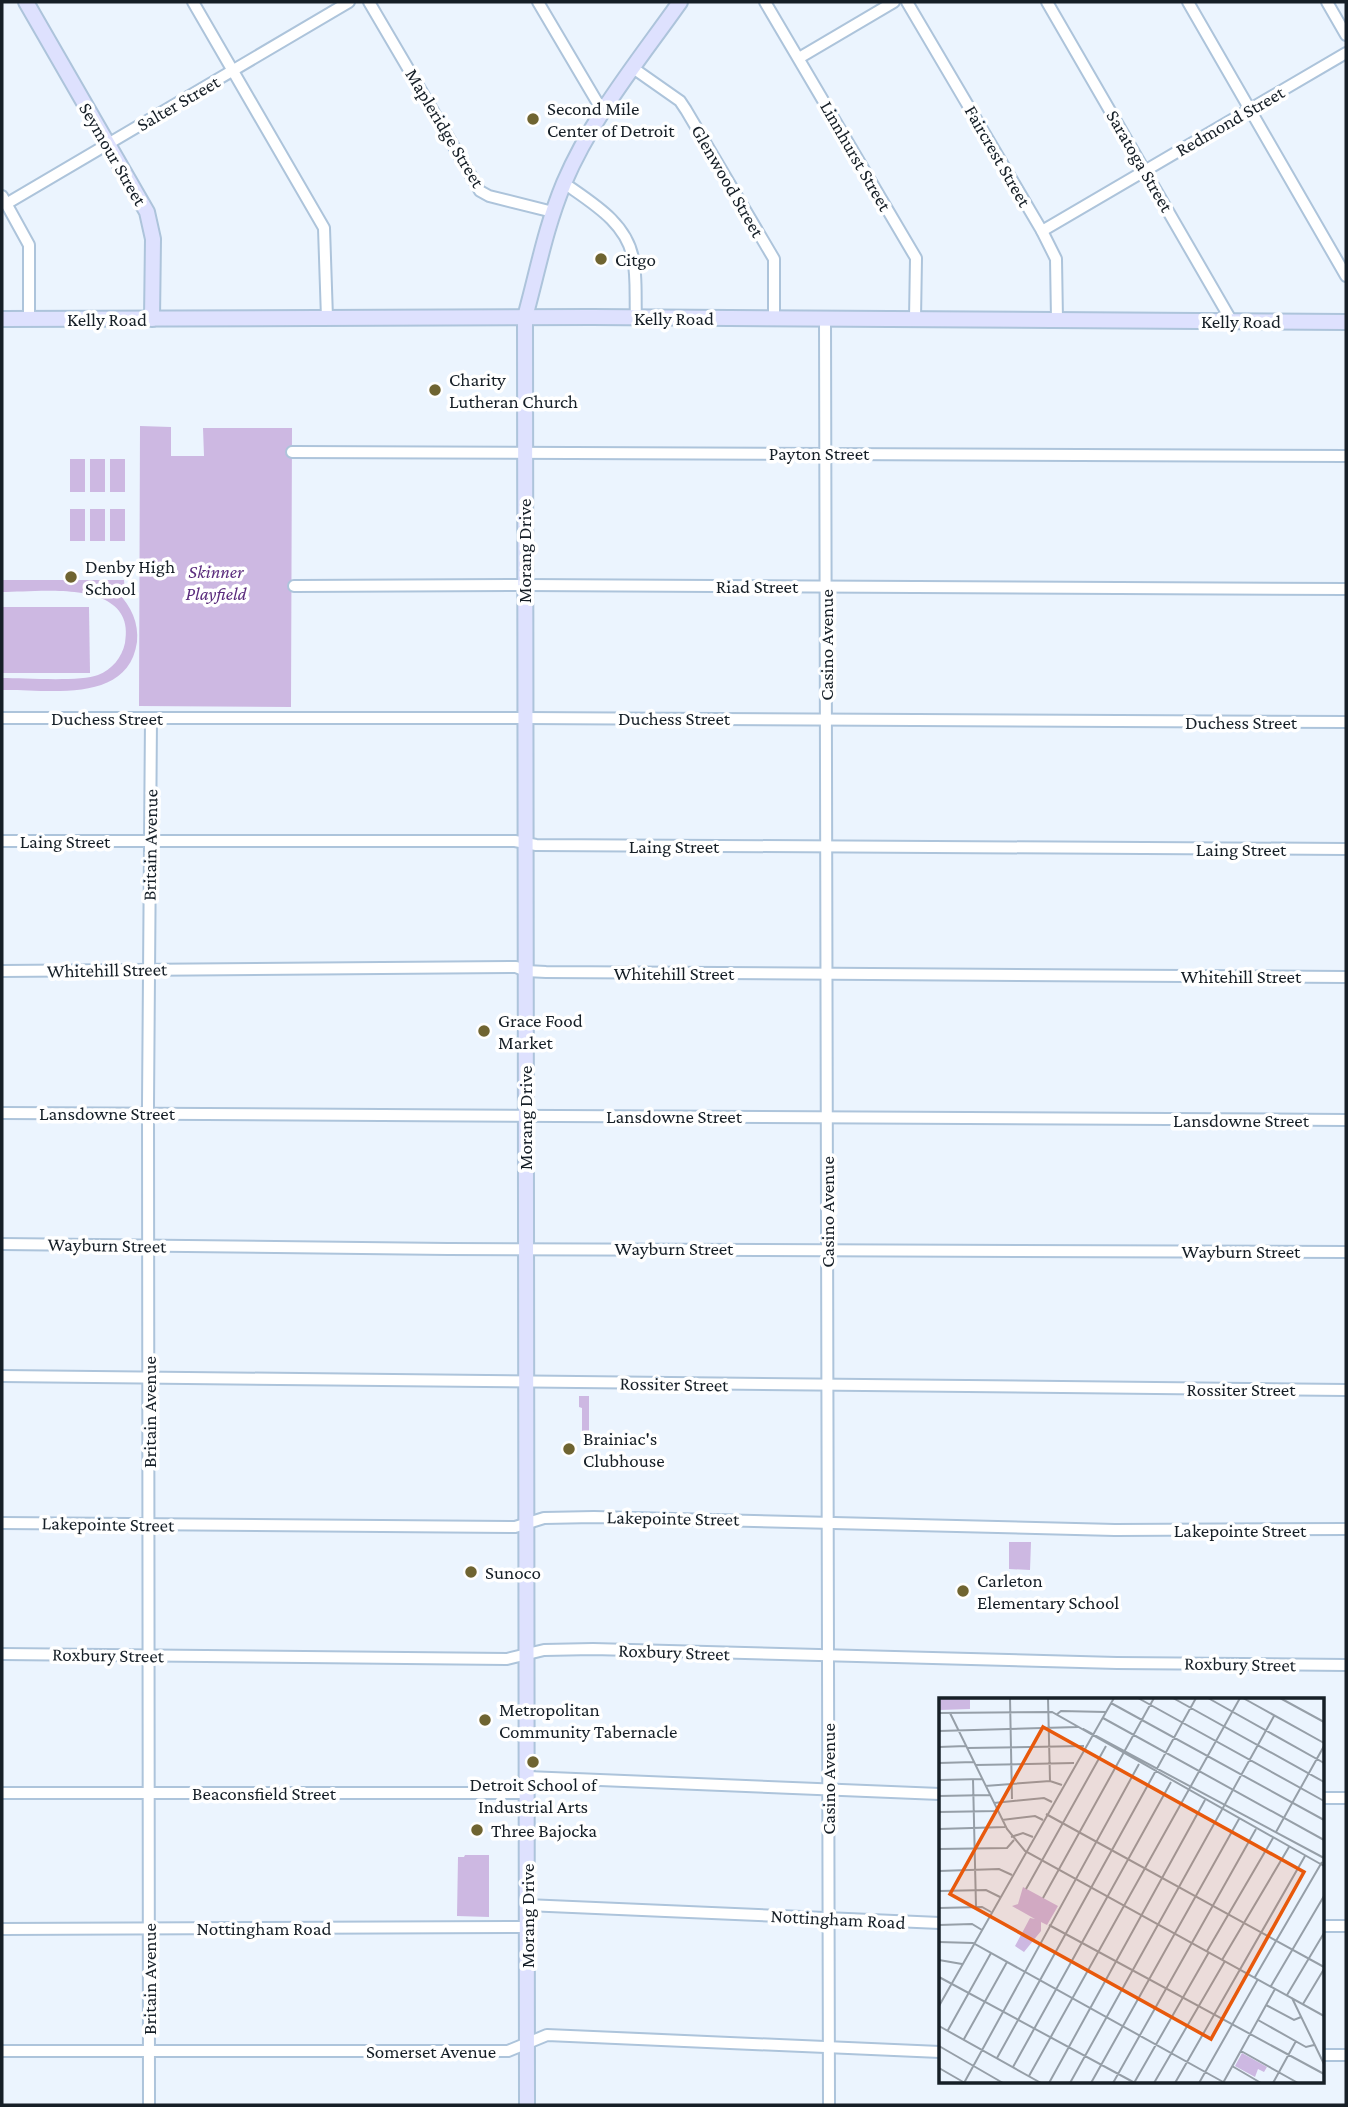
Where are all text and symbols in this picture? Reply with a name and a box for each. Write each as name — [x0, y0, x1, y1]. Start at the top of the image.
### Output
street label: Mapleridge Street — [401, 65, 489, 192]
street label: Salter Street — [133, 71, 224, 135]
street label: Redmond Street — [1172, 81, 1289, 161]
street label: Linnhurst Street — [816, 97, 896, 215]
place label: Second Mile Center of Detroit — [547, 98, 675, 141]
street label: Seymour Street — [75, 99, 151, 210]
street label: Faircrest Street — [961, 102, 1036, 211]
street label: Saratoga Street — [1102, 106, 1178, 216]
marker: Second Mile Center of Detroit — [525, 111, 541, 127]
street label: Glenwood Street — [687, 121, 769, 242]
place label: Citgo — [615, 249, 656, 270]
marker: Citgo — [593, 251, 609, 267]
street label: Kelly Road — [634, 308, 714, 329]
street label: Kelly Road — [67, 309, 147, 330]
street label: Kelly Road — [1201, 311, 1281, 332]
place label: Charity Lutheran Church — [449, 369, 578, 412]
marker: Charity Lutheran Church — [427, 382, 443, 398]
street label: Payton Street — [769, 443, 870, 464]
street label: Morang Drive — [514, 499, 535, 603]
place label: Denby High School — [85, 556, 175, 599]
park label: Skinner Playfield — [185, 561, 248, 604]
marker: Denby High School — [63, 569, 79, 585]
street label: Riad Street — [716, 576, 799, 597]
street label: Casino Avenue — [816, 589, 837, 701]
street label: Duchess Street — [51, 708, 164, 729]
street label: Duchess Street — [618, 708, 731, 729]
street label: Duchess Street — [1185, 712, 1298, 733]
street label: Britain Avenue — [139, 789, 161, 901]
street label: Laing Street — [20, 831, 111, 852]
street label: Laing Street — [629, 836, 720, 857]
street label: Laing Street — [1196, 839, 1287, 860]
street label: Whitehill Street — [47, 958, 168, 982]
street label: Whitehill Street — [614, 963, 735, 984]
street label: Whitehill Street — [1181, 966, 1302, 987]
place label: Grace Food Market — [498, 1010, 583, 1053]
marker: Grace Food Market — [476, 1023, 492, 1039]
street label: Morang Drive — [515, 1066, 536, 1170]
street label: Lansdowne Street — [39, 1103, 176, 1124]
street label: Lansdowne Street — [606, 1106, 743, 1127]
street label: Lansdowne Street — [1173, 1110, 1310, 1131]
street label: Casino Avenue — [817, 1156, 838, 1268]
street label: Wayburn Street — [47, 1233, 167, 1257]
street label: Wayburn Street — [615, 1238, 734, 1259]
street label: Wayburn Street — [1182, 1241, 1301, 1262]
street label: Britain Avenue — [139, 1356, 160, 1468]
street label: Rossiter Street — [619, 1373, 729, 1395]
street label: Rossiter Street — [1187, 1379, 1296, 1400]
place label: Brainiac's Clubhouse — [583, 1428, 665, 1471]
marker: Brainiac's Clubhouse — [561, 1441, 577, 1457]
street label: Lakepointe Street — [606, 1506, 740, 1530]
street label: Lakepointe Street — [41, 1512, 175, 1536]
street label: Lakepointe Street — [1174, 1520, 1307, 1541]
place label: Sunoco — [485, 1562, 541, 1583]
marker: Sunoco — [463, 1564, 479, 1580]
place label: Carleton Elementary School — [977, 1570, 1119, 1613]
marker: Carleton Elementary School — [955, 1583, 971, 1599]
street label: Roxbury Street — [618, 1640, 731, 1664]
street label: Roxbury Street — [52, 1644, 165, 1666]
street label: Roxbury Street — [1184, 1653, 1297, 1675]
inset map — [939, 1698, 1324, 2082]
place label: Metropolitan Community Tabernacle — [499, 1699, 677, 1742]
marker: Metropolitan Community Tabernacle — [477, 1712, 493, 1728]
street label: Casino Avenue — [818, 1723, 839, 1835]
marker: Detroit School of Industrial Arts — [525, 1754, 541, 1770]
place label: Detroit School of Industrial Arts — [469, 1774, 598, 1817]
street label: Beaconsfield Street — [192, 1783, 337, 1804]
place label: Three Bajocka — [491, 1820, 597, 1842]
marker: Three Bajocka — [469, 1822, 485, 1838]
street label: Morang Drive — [517, 1864, 538, 1968]
street label: Nottingham Road — [770, 1905, 906, 1933]
street label: Nottingham Road — [196, 1918, 332, 1939]
street label: Britain Avenue — [139, 1923, 160, 2035]
street label: Somerset Avenue — [366, 2041, 496, 2062]

